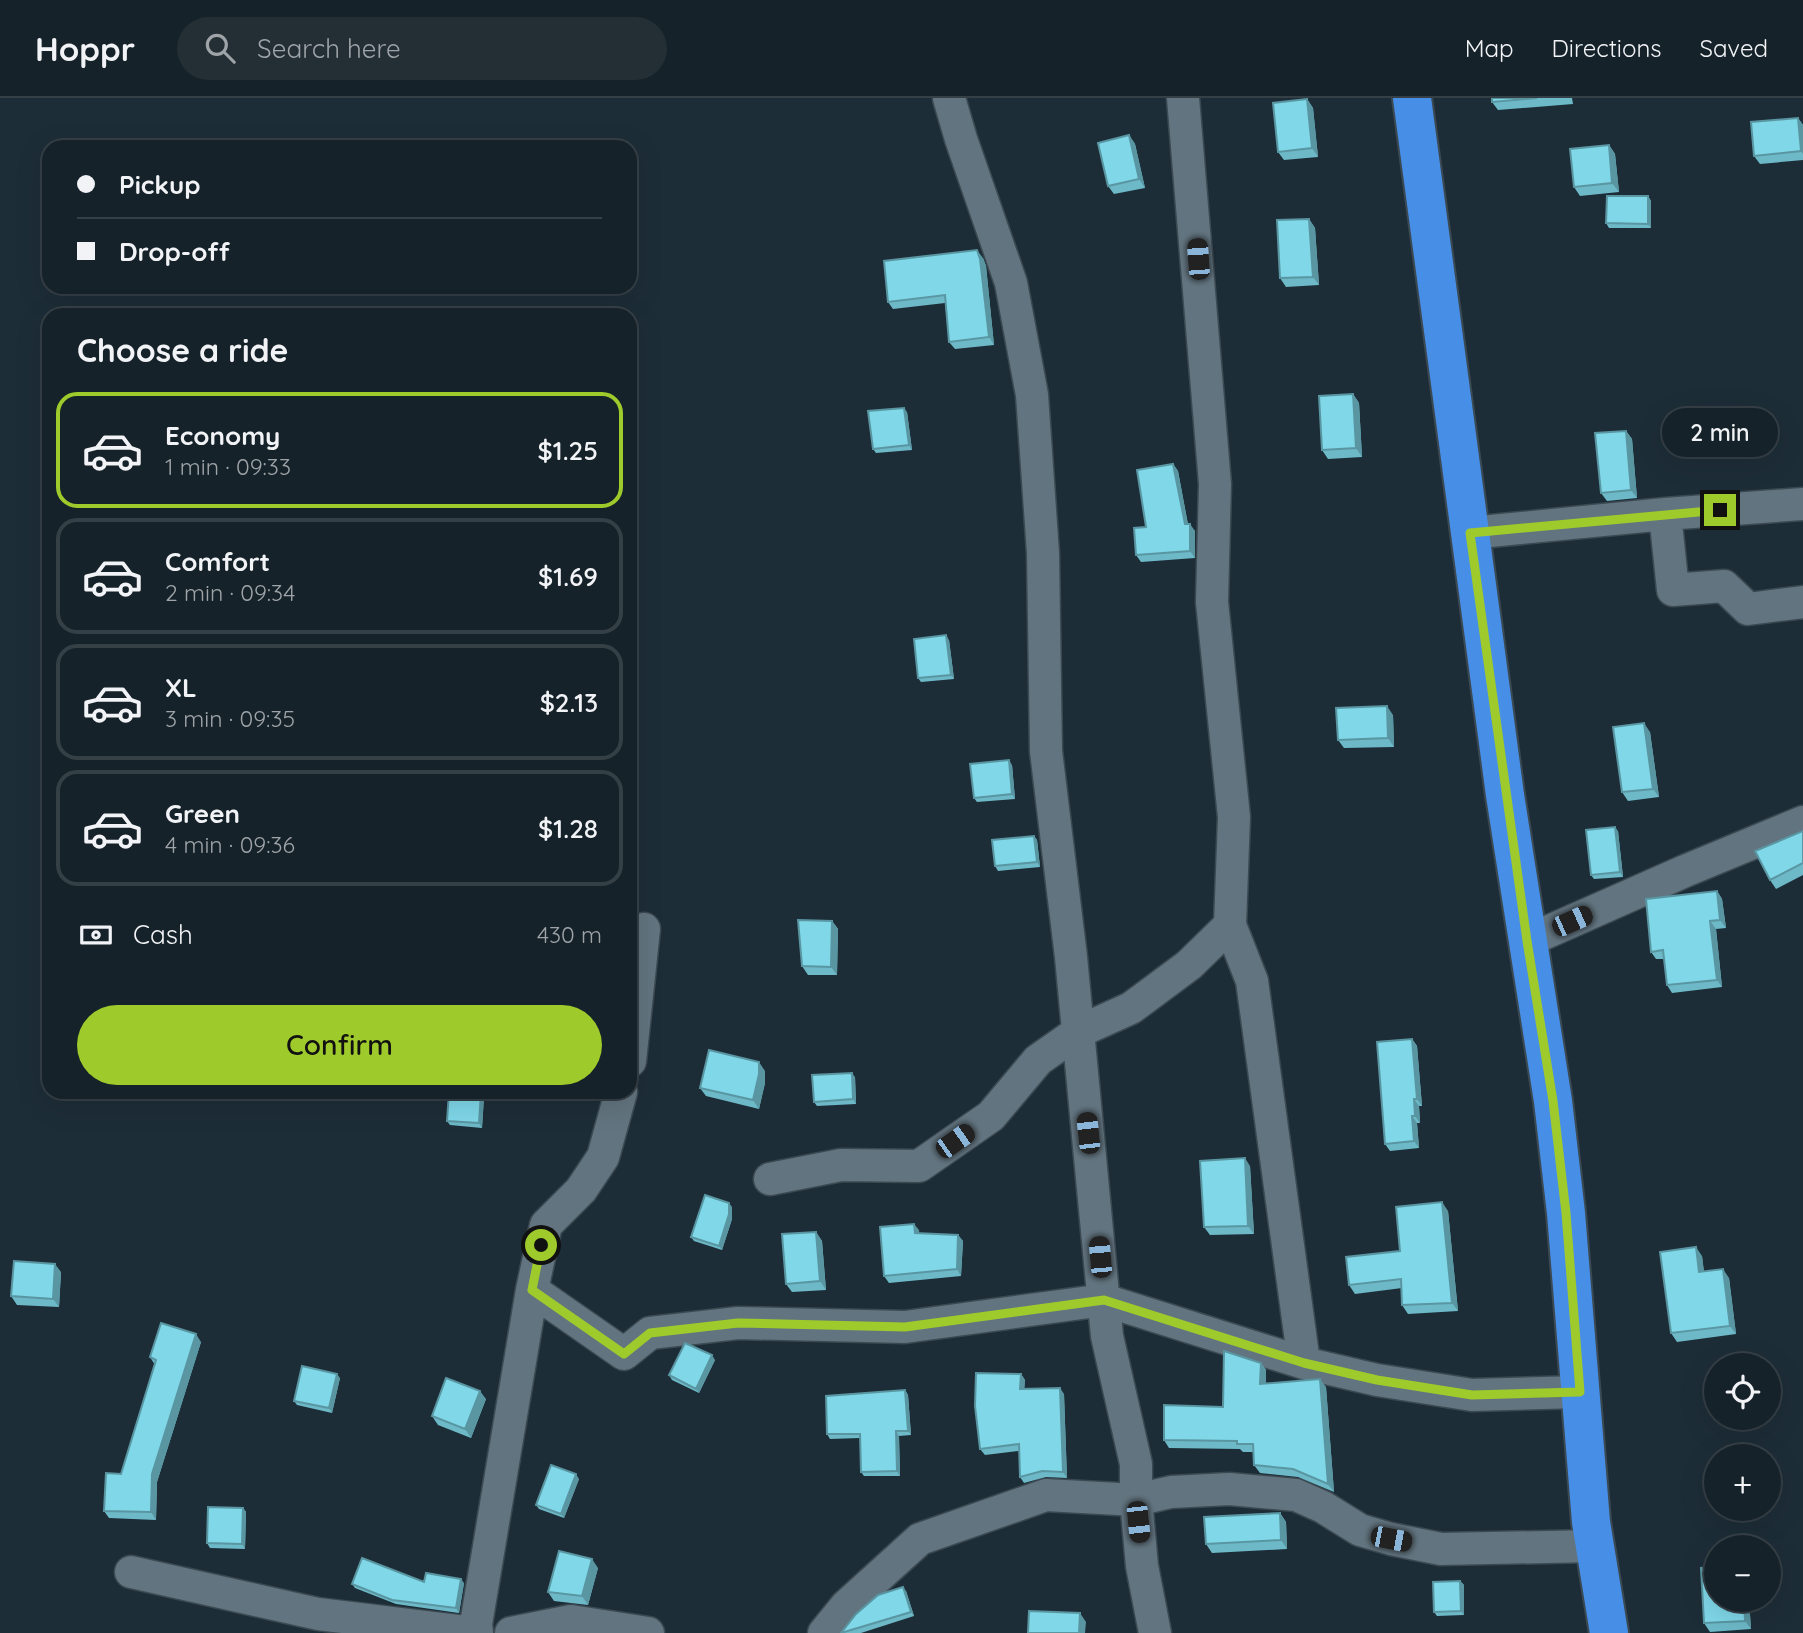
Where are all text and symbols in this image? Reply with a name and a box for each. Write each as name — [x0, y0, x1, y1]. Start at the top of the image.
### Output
search box — [177, 17, 667, 80]
text: Hoppr — [35, 28, 135, 69]
icon: search — [201, 29, 239, 67]
text: Search here — [257, 32, 401, 65]
text: Map — [1465, 33, 1514, 63]
text: Directions — [1552, 33, 1662, 63]
text: Saved — [1700, 33, 1768, 63]
text: Pickup — [119, 168, 201, 201]
text: Drop-off — [119, 235, 230, 268]
car — [1187, 237, 1210, 281]
text: Choose a ride — [77, 330, 289, 370]
callout: 2 min — [1662, 408, 1778, 458]
text: 2 min — [1690, 418, 1750, 447]
icon: car — [81, 419, 144, 482]
text: Economy — [165, 419, 280, 452]
text: $1.25 — [538, 434, 598, 467]
text: 1 min · 09:33 — [165, 452, 291, 481]
route end — [1704, 494, 1736, 526]
icon: car — [81, 545, 144, 608]
text: Comfort — [165, 545, 270, 578]
text: $1.69 — [538, 560, 598, 593]
text: 2 min · 09:34 — [165, 578, 295, 607]
icon: car — [81, 671, 144, 734]
text: XL — [165, 671, 197, 704]
text: $2.13 — [540, 686, 598, 719]
text: 3 min · 09:35 — [165, 704, 295, 733]
icon: car — [81, 797, 144, 860]
text: Green — [165, 797, 240, 830]
text: $1.28 — [538, 812, 598, 845]
text: 4 min · 09:36 — [165, 830, 295, 859]
car — [1549, 903, 1596, 939]
icon: cash — [77, 916, 115, 954]
text: Cash — [133, 918, 193, 951]
text: 430 m — [537, 920, 602, 949]
button: Confirm — [77, 1005, 602, 1085]
car — [1076, 1111, 1101, 1155]
car — [932, 1120, 979, 1162]
route start — [525, 1229, 557, 1261]
car — [1088, 1235, 1113, 1279]
map controls — [1704, 1353, 1781, 1612]
button: locate — [1704, 1353, 1781, 1430]
button: + — [1704, 1444, 1781, 1521]
car — [1126, 1500, 1151, 1544]
car — [1369, 1525, 1414, 1553]
button: − — [1704, 1535, 1781, 1612]

